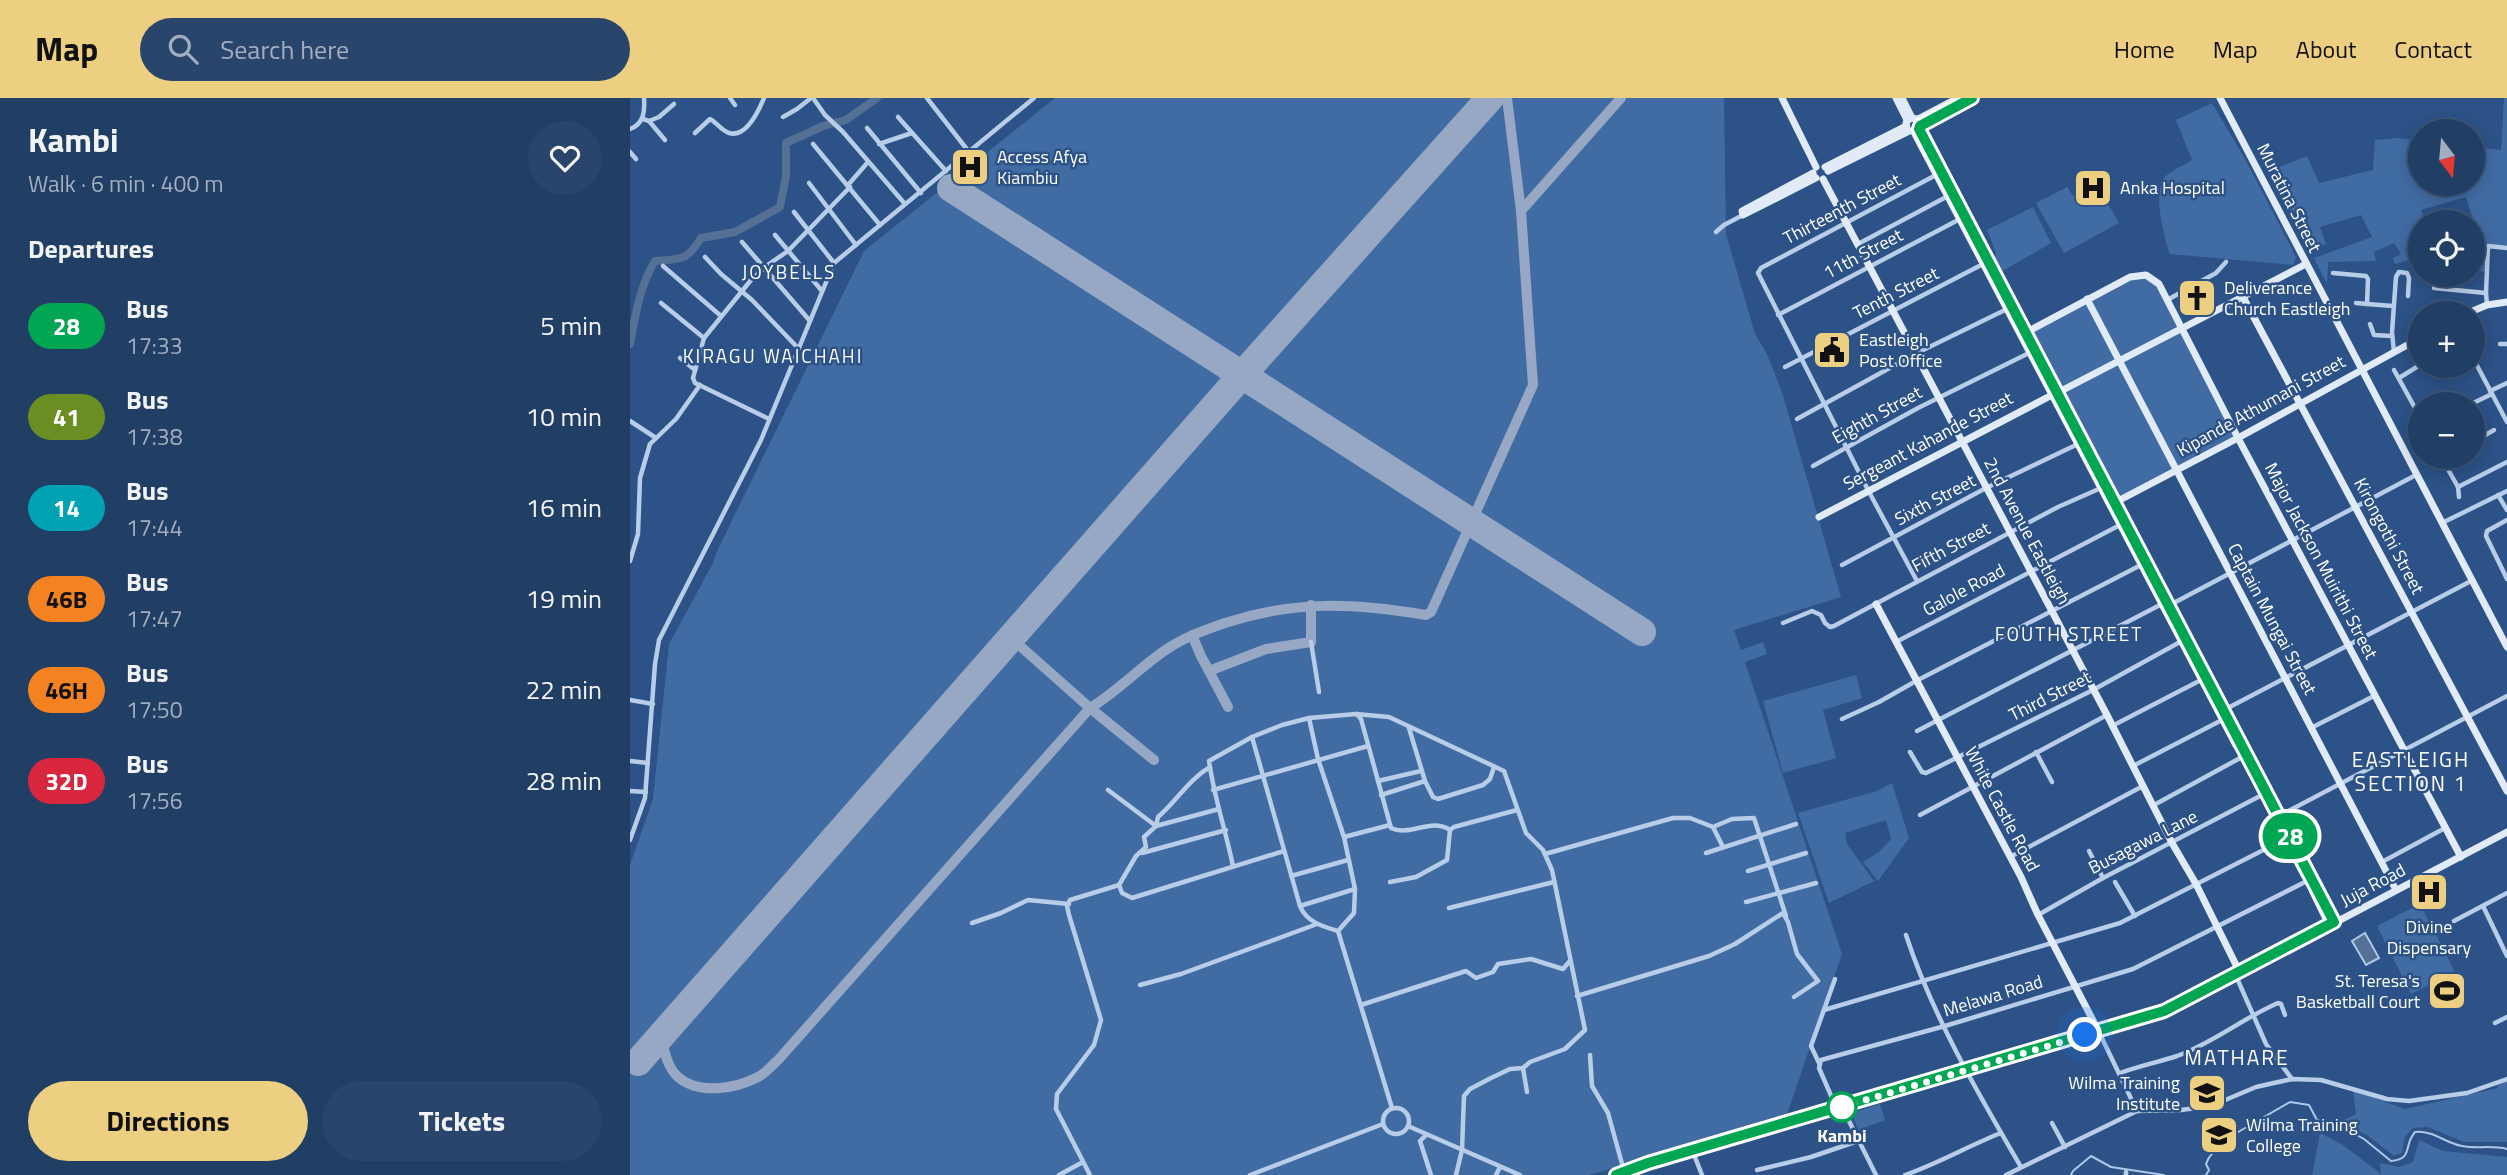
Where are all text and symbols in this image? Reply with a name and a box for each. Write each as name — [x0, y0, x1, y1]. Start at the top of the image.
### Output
search box — [140, 18, 630, 81]
text: Map — [35, 24, 98, 74]
icon: search — [164, 30, 202, 68]
text: Search here — [220, 30, 349, 69]
text: Home — [2114, 31, 2175, 67]
text: Map — [2213, 31, 2258, 67]
text: About — [2296, 31, 2356, 67]
text: Contact — [2394, 31, 2472, 67]
text: Kambi — [28, 115, 118, 165]
north arrow — [2408, 119, 2485, 196]
map controls — [2408, 119, 2485, 469]
button: heart — [528, 121, 602, 195]
street label: Muratina Street — [2250, 139, 2329, 258]
place label: Access Afya Kiambiu — [997, 143, 1087, 191]
hospital icon: Access Afya Kiambiu — [949, 146, 991, 188]
text: Walk · 6 min · 400 m — [28, 166, 224, 201]
street label: Thirteenth Street — [1778, 166, 1906, 251]
hospital icon: Anka Hospital — [2072, 167, 2114, 209]
place label: Anka Hospital — [2120, 174, 2225, 201]
button: locate — [2408, 210, 2485, 287]
street label: 11th Street — [1818, 221, 1908, 286]
text: Departures — [28, 229, 154, 268]
district label: JOYBELLS — [742, 257, 836, 286]
street label: Tenth Street — [1848, 259, 1944, 326]
place label: Deliverance Church Eastleigh — [2224, 274, 2350, 322]
church icon: Deliverance Church Eastleigh — [2176, 277, 2218, 319]
text: Bus — [126, 289, 168, 328]
button: + — [2408, 301, 2485, 378]
text: 5 min — [540, 306, 602, 345]
text: 28 — [53, 308, 80, 344]
place label: Eastleigh Post Office — [1859, 326, 1942, 374]
text: 17:33 — [126, 328, 183, 363]
public building icon: Eastleigh Post Office — [1811, 329, 1853, 371]
district label: KIRAGU WAICHAHI — [683, 341, 863, 370]
street label: Kipande Athumani Street — [2172, 348, 2351, 463]
street label: Eighth Street — [1827, 378, 1927, 450]
text: Bus — [126, 380, 168, 419]
street label: Sergeant Kahande Street — [1838, 384, 2018, 497]
button: − — [2408, 392, 2485, 469]
text: 10 min — [526, 397, 602, 436]
text: 41 — [53, 399, 80, 435]
text: 17:38 — [126, 419, 183, 454]
street label: 2nd Avenue Eastleigh — [1977, 452, 2078, 609]
street label: Major Jackson Muirithi Street — [2258, 458, 2385, 664]
street label: Sixth Street — [1889, 467, 1981, 532]
text: Bus — [126, 471, 168, 510]
street label: Kirongothi Street — [2347, 473, 2432, 599]
text: 16 min — [526, 488, 602, 527]
text: 14 — [53, 490, 80, 526]
text: 17:44 — [126, 510, 183, 545]
street label: Fifth Street — [1907, 514, 1996, 579]
street label: Captain Mungai Street — [2221, 538, 2324, 700]
street label: Galole Road — [1918, 557, 2010, 623]
text: Bus — [126, 562, 168, 601]
text: 19 min — [526, 579, 602, 618]
text: 46B — [46, 581, 87, 617]
text: 17:47 — [126, 601, 183, 636]
district label: FOUTH STREET — [1995, 619, 2143, 648]
text: Bus — [126, 653, 168, 692]
street label: Third Street — [2004, 663, 2096, 728]
text: 22 min — [526, 670, 602, 709]
text: 46H — [45, 672, 88, 708]
text: 17:50 — [126, 692, 183, 727]
street label: White Castle Road — [1958, 741, 2047, 876]
district label: EASTLEIGH SECTION 1 — [2352, 743, 2470, 799]
text: Bus — [126, 744, 168, 783]
text: 28 min — [526, 761, 602, 800]
text: 32D — [45, 763, 88, 799]
text: 17:56 — [126, 783, 183, 818]
street label: Busagawa Lane — [2083, 802, 2202, 881]
line badge: 28 — [2258, 813, 2322, 859]
text: 28 — [2277, 818, 2303, 854]
street label: Juja Road — [2335, 856, 2410, 913]
hospital icon: Divine Dispensary — [2408, 871, 2450, 913]
place label: Divine Dispensary — [2387, 913, 2472, 961]
place label: St. Teresa's Basketball Court — [2296, 967, 2421, 1015]
street label: Melawa Road — [1940, 968, 2046, 1023]
sports icon: St. Teresa's Basketball Court — [2426, 970, 2468, 1012]
your location — [2067, 1017, 2102, 1052]
district label: MATHARE — [2184, 1041, 2290, 1073]
place label: Wilma Training Institute — [2068, 1069, 2180, 1117]
school or university icon: Wilma Training Institute — [2186, 1072, 2228, 1114]
button: Directions — [28, 1081, 308, 1161]
button: Tickets — [322, 1081, 602, 1161]
marker: Kambi — [1827, 1092, 1857, 1122]
place label: Wilma Training College — [2246, 1111, 2358, 1159]
school or university icon: Wilma Training College — [2198, 1114, 2240, 1156]
place label: Kambi — [1817, 1122, 1867, 1149]

